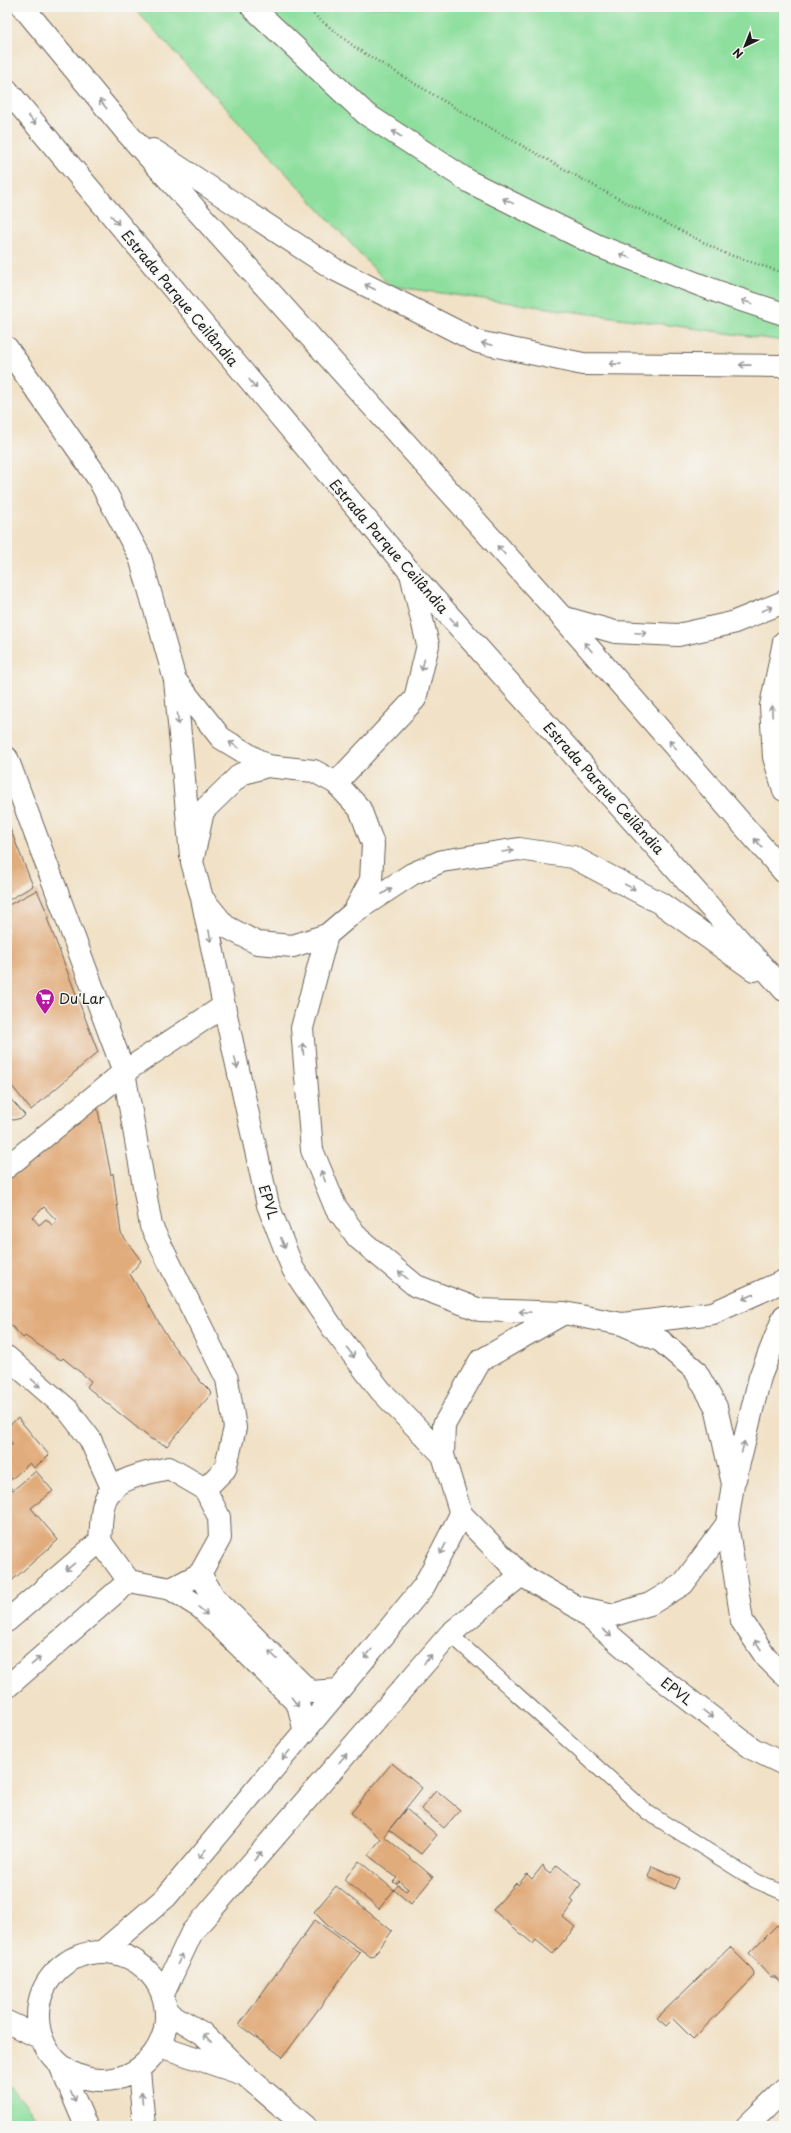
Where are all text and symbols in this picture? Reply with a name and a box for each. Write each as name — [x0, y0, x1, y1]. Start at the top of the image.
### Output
north arrow — [725, 26, 765, 66]
text: N — [729, 44, 747, 63]
one-way arrow — [99, 99, 108, 110]
one-way arrow — [28, 115, 37, 125]
one-way arrow — [391, 130, 402, 138]
one-way arrow — [502, 197, 514, 204]
one-way arrow — [111, 214, 120, 225]
street label: Estrada Parque Ceilândia — [117, 225, 243, 371]
one-way arrow — [620, 252, 632, 260]
one-way arrow — [365, 283, 377, 291]
one-way arrow — [741, 297, 753, 305]
one-way arrow — [481, 339, 494, 347]
one-way arrow — [609, 360, 622, 368]
one-way arrow — [739, 361, 752, 369]
one-way arrow — [248, 379, 257, 389]
street label: Estrada Parque Ceilândia — [325, 474, 453, 618]
one-way arrow — [497, 545, 506, 555]
one-way arrow — [760, 604, 772, 612]
one-way arrow — [450, 617, 459, 627]
one-way arrow — [634, 630, 647, 637]
one-way arrow — [583, 641, 592, 652]
one-way arrow — [419, 658, 427, 671]
one-way arrow — [768, 705, 776, 718]
one-way arrow — [175, 712, 182, 725]
street label: Estrada Parque Ceilândia — [539, 717, 670, 859]
one-way arrow — [669, 740, 678, 750]
one-way arrow — [228, 741, 240, 749]
one-way arrow — [754, 837, 763, 848]
one-way arrow — [501, 847, 514, 855]
one-way arrow — [624, 884, 636, 891]
one-way arrow — [381, 887, 392, 895]
one-way arrow — [206, 929, 214, 942]
supermarket icon: Du'Lar — [34, 987, 56, 1015]
place label: Du'Lar — [59, 988, 105, 1009]
one-way arrow — [300, 1043, 307, 1056]
one-way arrow — [233, 1057, 241, 1070]
one-way arrow — [318, 1171, 326, 1183]
street label: EPVL — [254, 1182, 284, 1222]
one-way arrow — [280, 1237, 287, 1249]
one-way arrow — [398, 1271, 408, 1280]
one-way arrow — [743, 1294, 755, 1301]
one-way arrow — [519, 1308, 532, 1315]
one-way arrow — [347, 1347, 356, 1358]
one-way arrow — [31, 1378, 42, 1387]
one-way arrow — [740, 1440, 747, 1453]
one-way arrow — [439, 1543, 446, 1555]
one-way arrow — [65, 1562, 76, 1571]
one-way arrow — [198, 1607, 208, 1616]
one-way arrow — [601, 1628, 612, 1637]
one-way arrow — [754, 1640, 763, 1651]
one-way arrow — [364, 1649, 373, 1660]
one-way arrow — [268, 1650, 278, 1660]
one-way arrow — [423, 1654, 432, 1665]
one-way arrow — [31, 1657, 41, 1666]
street label: EPVL — [657, 1672, 697, 1710]
one-way arrow — [291, 1697, 299, 1708]
one-way arrow — [702, 1710, 713, 1719]
one-way arrow — [281, 1749, 290, 1760]
one-way arrow — [338, 1752, 347, 1763]
one-way arrow — [197, 1849, 206, 1859]
one-way arrow — [253, 1851, 263, 1861]
one-way arrow — [177, 1953, 184, 1965]
one-way arrow — [202, 2033, 212, 2043]
one-way arrow — [70, 2089, 77, 2101]
one-way arrow — [138, 2092, 145, 2105]

